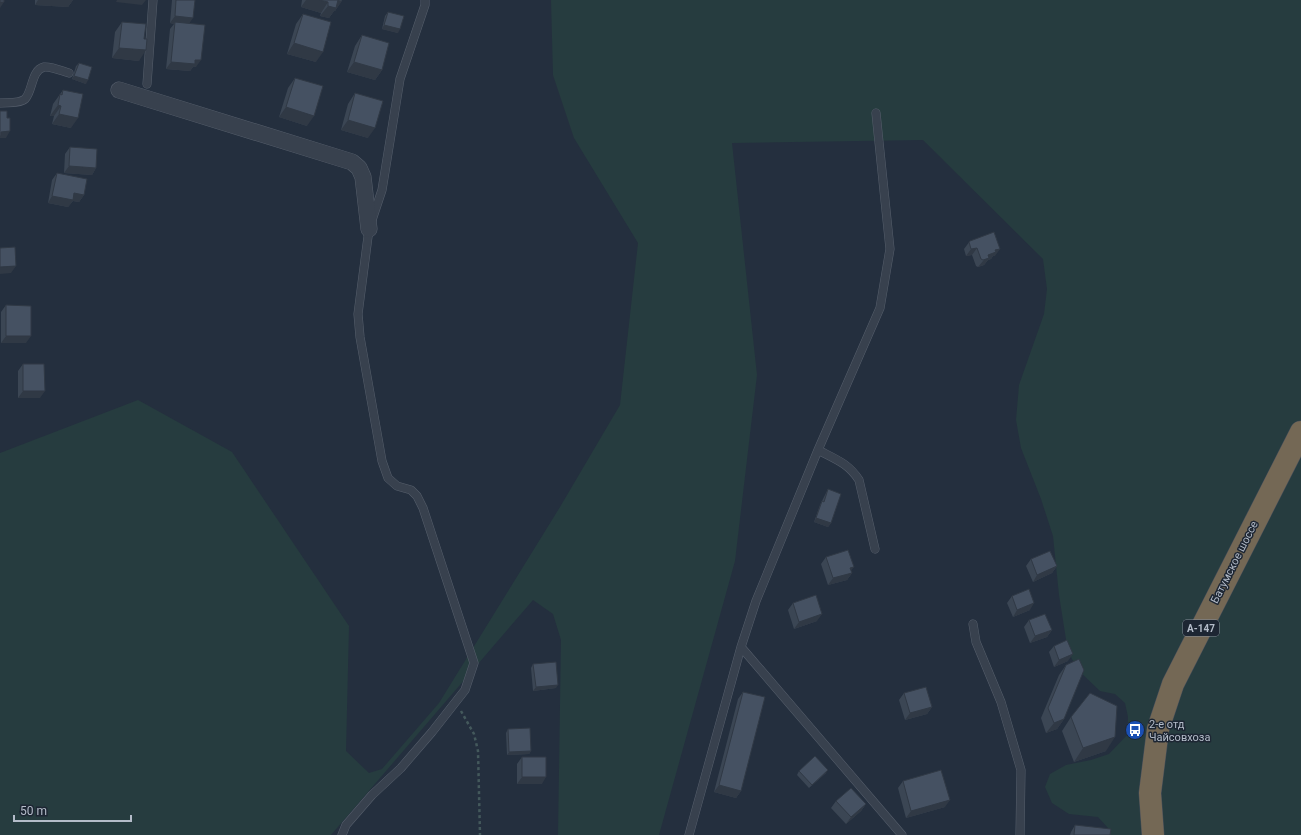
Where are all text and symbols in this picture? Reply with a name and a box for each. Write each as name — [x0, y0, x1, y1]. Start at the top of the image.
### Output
street label: Батумское шоссе — [1208, 519, 1261, 605]
road number: А-147 — [1183, 620, 1219, 636]
place label: 2-е отд Чайсовхоза — [1149, 718, 1210, 744]
bus stop icon: 2-е отд Чайсовхоза — [1124, 719, 1146, 741]
scale bar — [14, 797, 131, 823]
text: 50 m — [20, 804, 47, 818]

